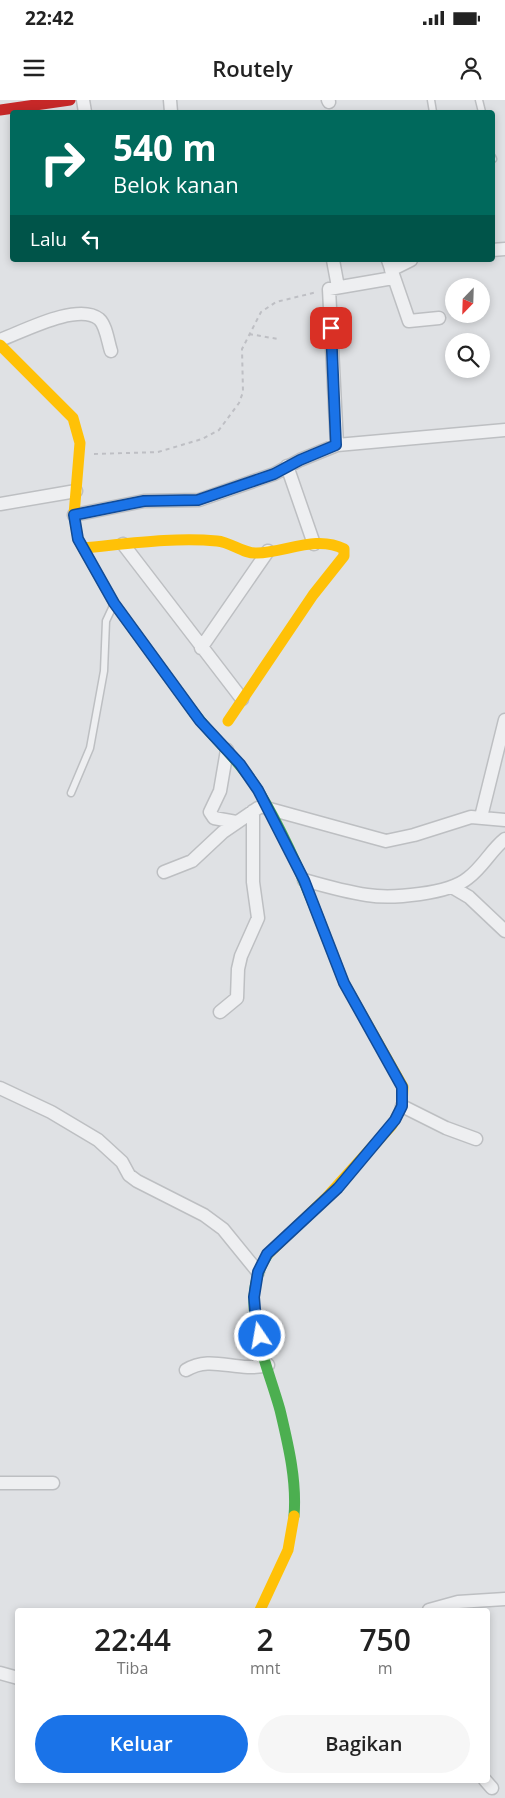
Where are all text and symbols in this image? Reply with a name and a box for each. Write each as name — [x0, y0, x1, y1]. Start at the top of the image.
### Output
text: 22:42 — [25, 5, 74, 31]
text: Routely — [212, 53, 293, 83]
icon: menu — [20, 54, 48, 82]
icon: person — [457, 54, 485, 82]
text: 540 m — [113, 124, 217, 171]
icon: right — [30, 130, 95, 195]
text: Belok kanan — [113, 169, 239, 199]
icon: left — [77, 225, 105, 253]
text: Lalu — [30, 226, 67, 252]
north arrow — [445, 278, 490, 322]
map controls — [445, 278, 490, 378]
pin — [310, 307, 352, 349]
icon: arrive — [317, 314, 345, 342]
button: search — [445, 333, 490, 378]
position arrow — [233, 1309, 285, 1361]
text: 22:44 — [94, 1619, 171, 1660]
text: 2 — [257, 1619, 274, 1660]
text: 750 — [359, 1619, 411, 1660]
text: Tiba — [117, 1657, 148, 1679]
text: mnt — [250, 1657, 280, 1679]
text: m — [378, 1657, 393, 1679]
button: Keluar — [35, 1715, 248, 1773]
button: Bagikan — [258, 1715, 470, 1773]

